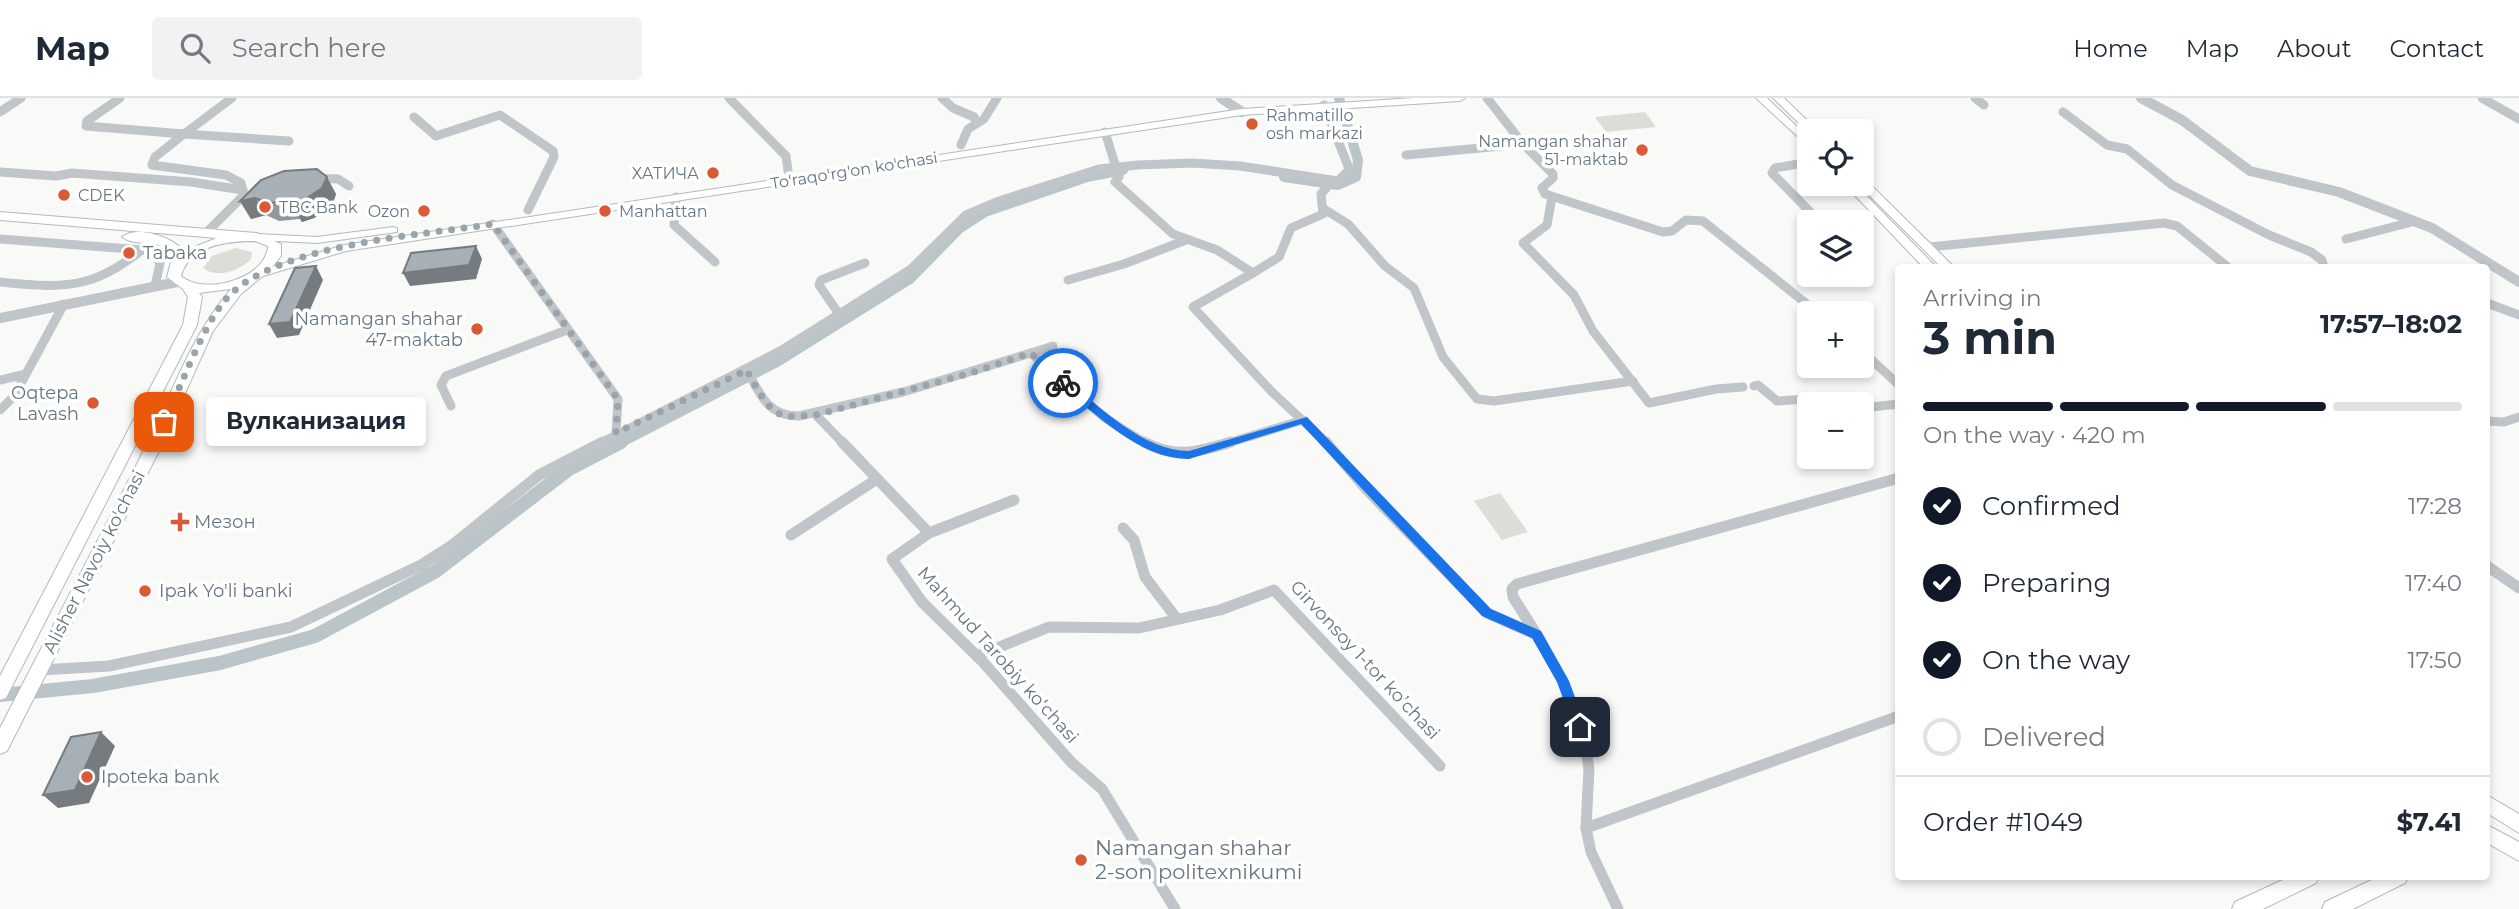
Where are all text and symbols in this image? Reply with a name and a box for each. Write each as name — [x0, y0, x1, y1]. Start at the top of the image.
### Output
search box — [152, 17, 642, 80]
text: Map — [35, 28, 110, 68]
icon: search — [176, 29, 214, 67]
text: Search here — [232, 32, 386, 64]
text: Home — [2073, 34, 2148, 63]
text: Map — [2186, 34, 2239, 63]
text: About — [2277, 34, 2351, 63]
text: Contact — [2389, 34, 2484, 63]
place label: Rahmatillo osh markazi — [1266, 106, 1363, 143]
marker: Rahmatillo osh markazi — [1244, 116, 1260, 132]
map controls — [1797, 119, 1874, 469]
button: locate — [1797, 119, 1874, 196]
place label: Namangan shahar 51-maktab — [1478, 132, 1628, 169]
marker: Namangan shahar 51-maktab — [1634, 142, 1650, 158]
street label: To'raqo'rg'on ko'chasi — [769, 148, 939, 193]
place label: ХАТИЧА — [632, 164, 699, 183]
marker: ХАТИЧА — [705, 165, 721, 181]
place label: CDEK — [78, 186, 125, 205]
marker: CDEK — [56, 187, 72, 203]
place label: TBC Bank — [279, 198, 358, 217]
marker: TBC Bank — [257, 199, 273, 215]
place label: Ozon — [368, 202, 410, 221]
place label: Manhattan — [619, 202, 708, 221]
marker: Ozon — [416, 203, 432, 219]
marker: Manhattan — [597, 203, 613, 219]
button: layers — [1797, 210, 1874, 287]
place label: Tabaka — [143, 242, 207, 264]
marker: Tabaka — [121, 245, 137, 261]
text: Arriving in — [1923, 284, 2042, 312]
button: + — [1797, 301, 1874, 378]
place label: Namangan shahar 47-maktab — [294, 308, 463, 351]
text: 17:57–18:02 — [2320, 308, 2462, 340]
text: 3 min — [1923, 309, 2057, 366]
marker: Namangan shahar 47-maktab — [469, 321, 485, 337]
courier — [1028, 348, 1098, 418]
icon: bike — [1044, 364, 1082, 402]
place label: Oqtepa Lavash — [11, 382, 79, 425]
pin — [134, 392, 194, 452]
button: − — [1797, 392, 1874, 469]
marker: Oqtepa Lavash — [85, 395, 101, 411]
callout: Вулканизация — [206, 398, 426, 446]
icon: bag — [145, 403, 183, 441]
text: Вулканизация — [226, 407, 406, 435]
text: On the way · 420 m — [1923, 421, 2146, 449]
street label: Alisher Navoiy ko'chasi — [38, 467, 150, 657]
icon: check — [1923, 487, 1961, 525]
text: Confirmed — [1982, 490, 2121, 522]
text: 17:28 — [2408, 492, 2462, 520]
place label: Мезон — [194, 511, 256, 533]
marker: Мезон — [172, 514, 188, 530]
street label: Mahmud Tarobiy koʻchasi — [913, 562, 1083, 748]
icon: check — [1923, 564, 1961, 602]
text: Preparing — [1982, 567, 2111, 599]
text: 17:40 — [2405, 569, 2462, 597]
street label: Girvonsoy 1-tor koʼchasi — [1286, 576, 1444, 744]
place label: Ipak Yo'li banki — [159, 580, 293, 602]
marker: Ipak Yo'li banki — [137, 583, 153, 599]
icon: check — [1923, 641, 1961, 679]
text: On the way — [1982, 644, 2130, 676]
text: 17:50 — [2407, 646, 2462, 674]
pin — [1550, 697, 1610, 757]
icon: home — [1561, 708, 1599, 746]
text: Delivered — [1982, 721, 2106, 753]
place label: Ipoteka bank — [101, 766, 220, 788]
marker: Ipoteka bank — [79, 769, 95, 785]
text: Order #1049 — [1923, 806, 2083, 838]
text: $7.41 — [2397, 806, 2462, 838]
place label: Namangan shahar 2-son politexnikumi — [1095, 835, 1302, 884]
marker: Namangan shahar 2-son politexnikumi — [1073, 852, 1089, 868]

